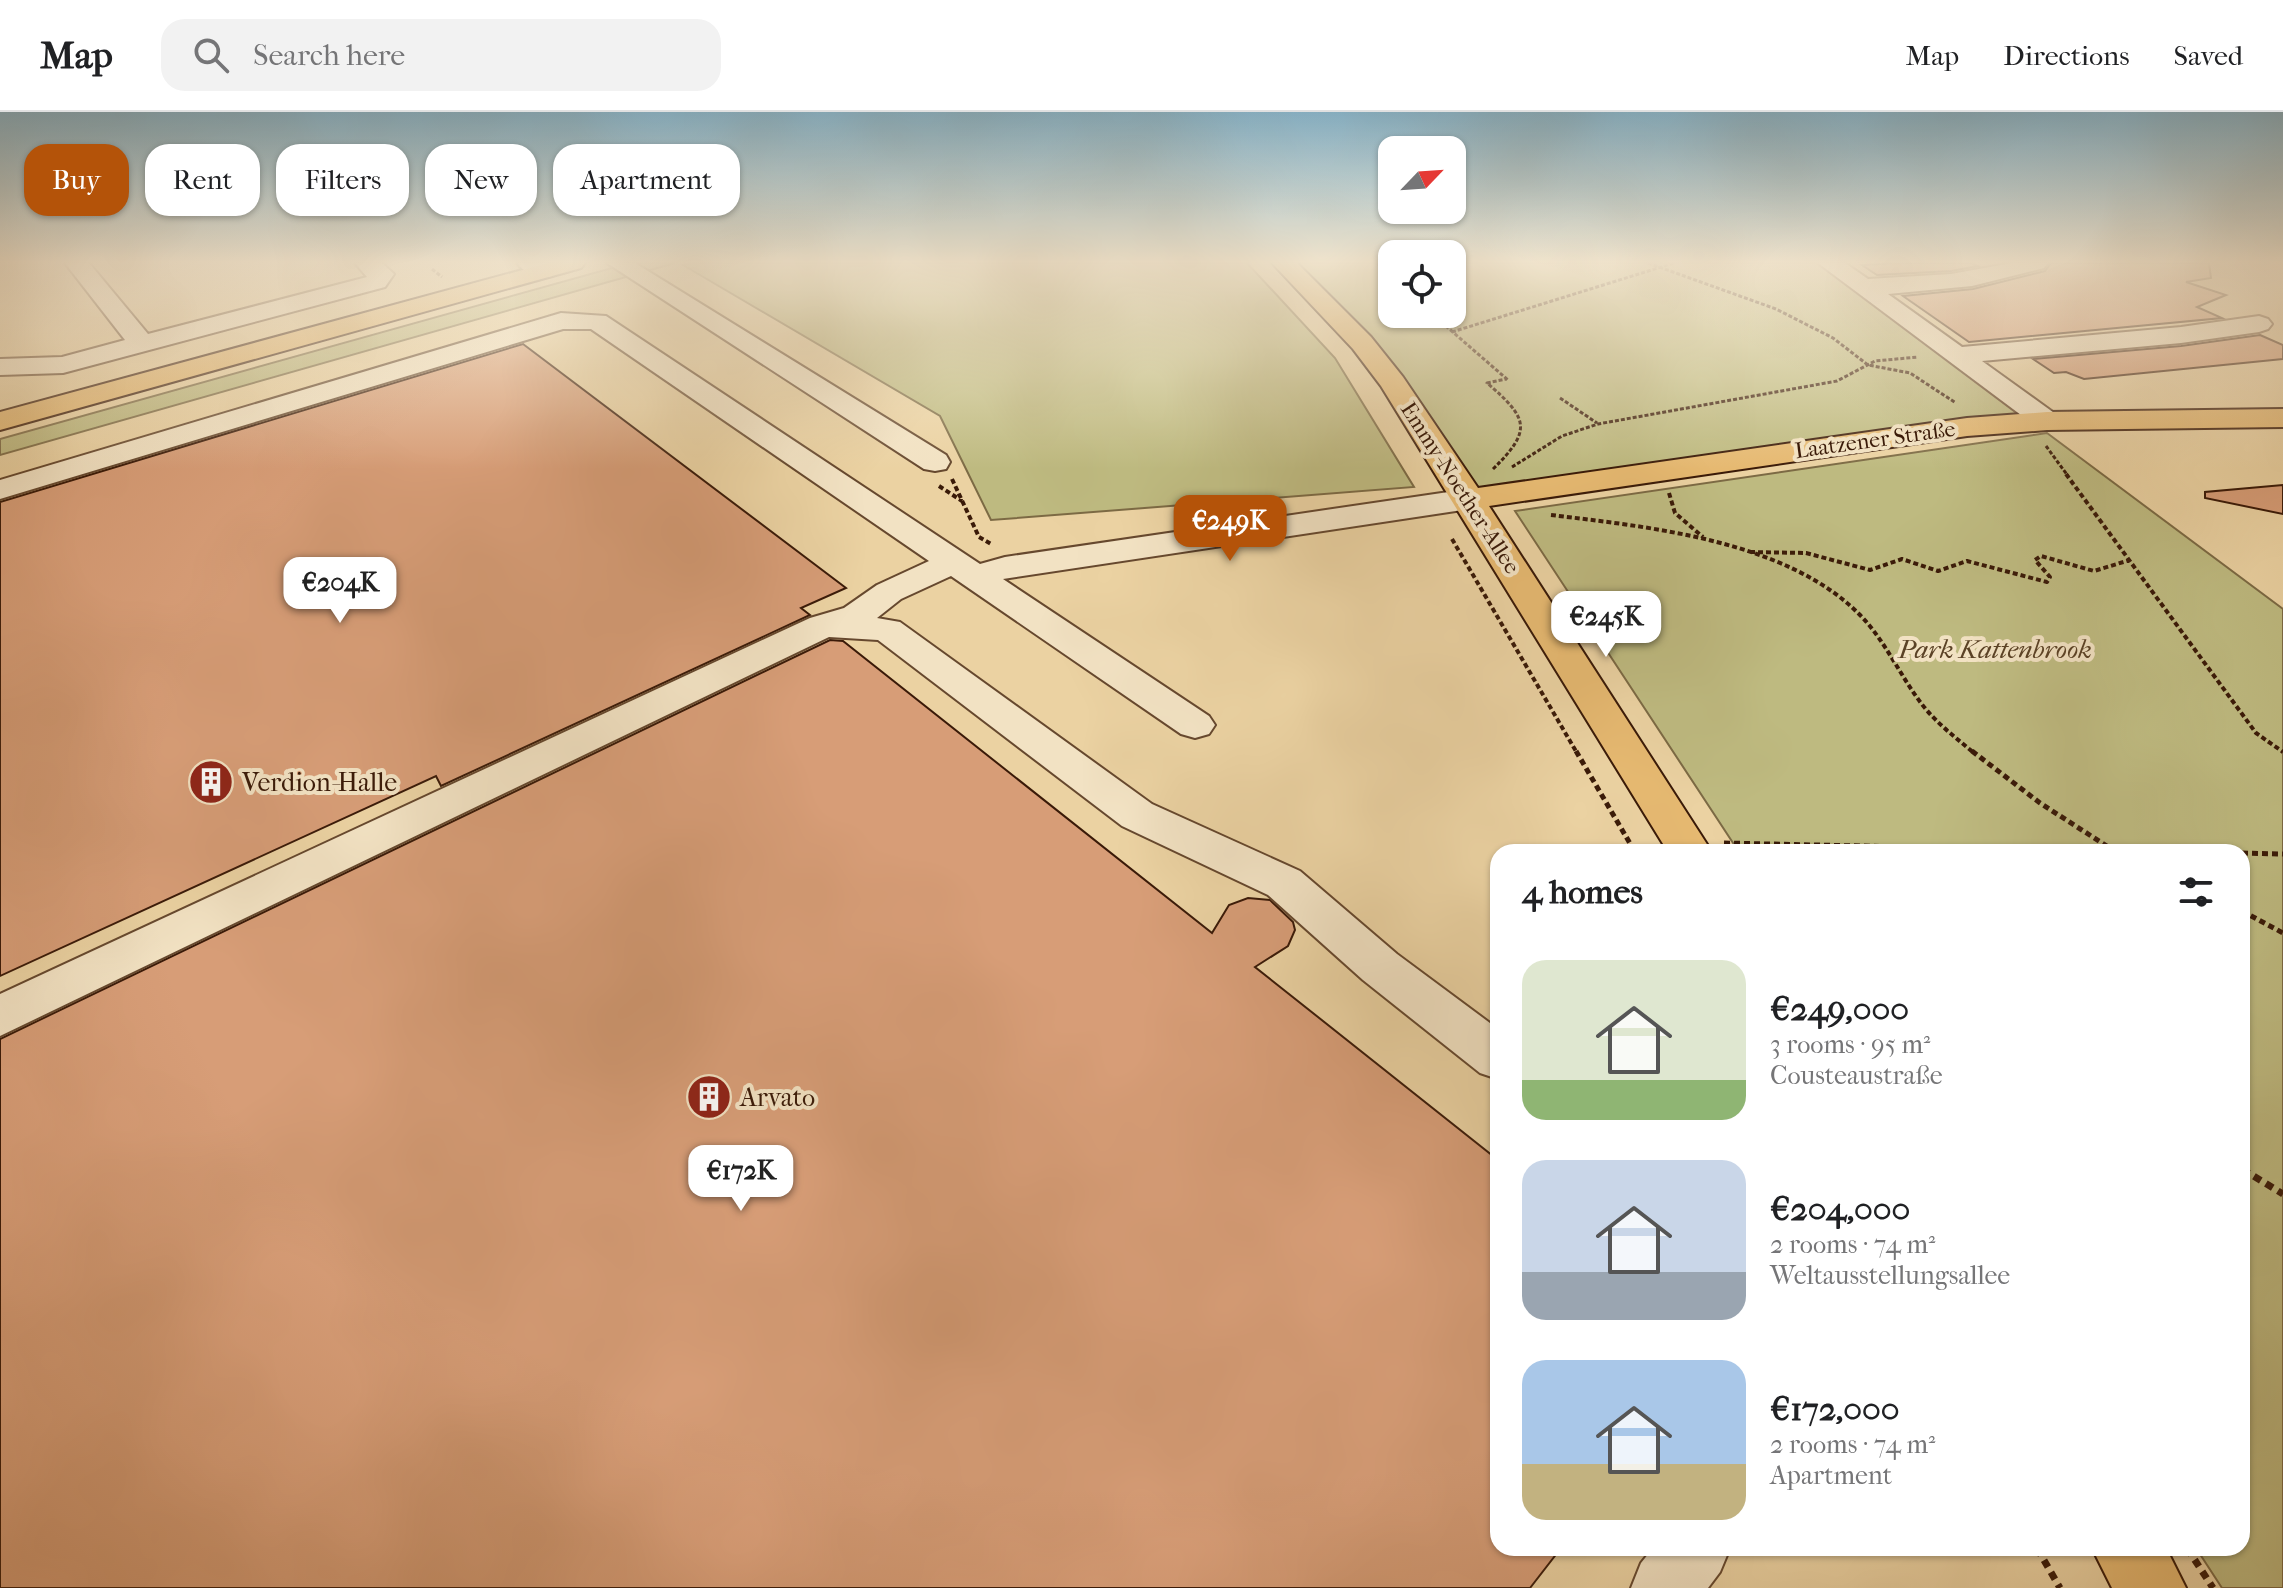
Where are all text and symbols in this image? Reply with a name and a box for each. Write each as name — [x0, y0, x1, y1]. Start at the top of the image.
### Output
search box — [161, 19, 721, 91]
text: Map — [40, 33, 113, 78]
icon: search — [189, 33, 233, 77]
text: Search here — [253, 38, 405, 73]
text: Map — [1906, 39, 1959, 72]
text: Directions — [2003, 39, 2130, 72]
text: Saved — [2174, 39, 2243, 72]
north arrow — [1378, 136, 1466, 224]
map controls — [1378, 136, 1466, 328]
chip: Buy — [24, 144, 129, 216]
chip: Rent — [145, 144, 260, 216]
chip: Filters — [276, 144, 409, 216]
chip: New — [425, 144, 537, 216]
chip: Apartment — [553, 144, 740, 216]
button: locate — [1378, 240, 1466, 328]
street label: Emmy-Noether-Allee — [1395, 397, 1525, 579]
street label: Laatzener Straße — [1793, 416, 1957, 464]
pin: €249K — [1174, 495, 1286, 563]
text: €249K — [1192, 505, 1268, 536]
pin: €204K — [284, 557, 396, 625]
text: €204K — [301, 567, 379, 598]
pin: €245K — [1550, 591, 1662, 659]
text: €245K — [1569, 601, 1643, 632]
park label: Park Kattenbrook — [1897, 634, 2092, 665]
building icon: Verdion-Halle — [187, 758, 235, 806]
place label: Verdion-Halle — [241, 767, 397, 798]
icon: filters — [2174, 870, 2218, 914]
text: 4 homes — [1522, 872, 1643, 912]
text: €249,000 — [1770, 989, 1909, 1029]
icon: home — [1586, 992, 1682, 1088]
text: 3 rooms · 95 m² — [1770, 1029, 1930, 1060]
text: Cousteaustraße — [1770, 1060, 1943, 1091]
building icon: Arvato — [685, 1073, 733, 1121]
place label: Arvato — [739, 1082, 815, 1113]
pin: €172K — [685, 1145, 797, 1213]
text: €172K — [706, 1155, 776, 1186]
text: €204,000 — [1770, 1189, 1910, 1229]
icon: home — [1586, 1192, 1682, 1288]
text: 2 rooms · 74 m² — [1770, 1229, 1935, 1260]
text: Weltausstellungsallee — [1770, 1260, 2010, 1291]
text: €172,000 — [1770, 1389, 1899, 1429]
icon: home — [1586, 1392, 1682, 1488]
text: 2 rooms · 74 m² — [1770, 1429, 1935, 1460]
text: Apartment — [1770, 1460, 1892, 1491]

